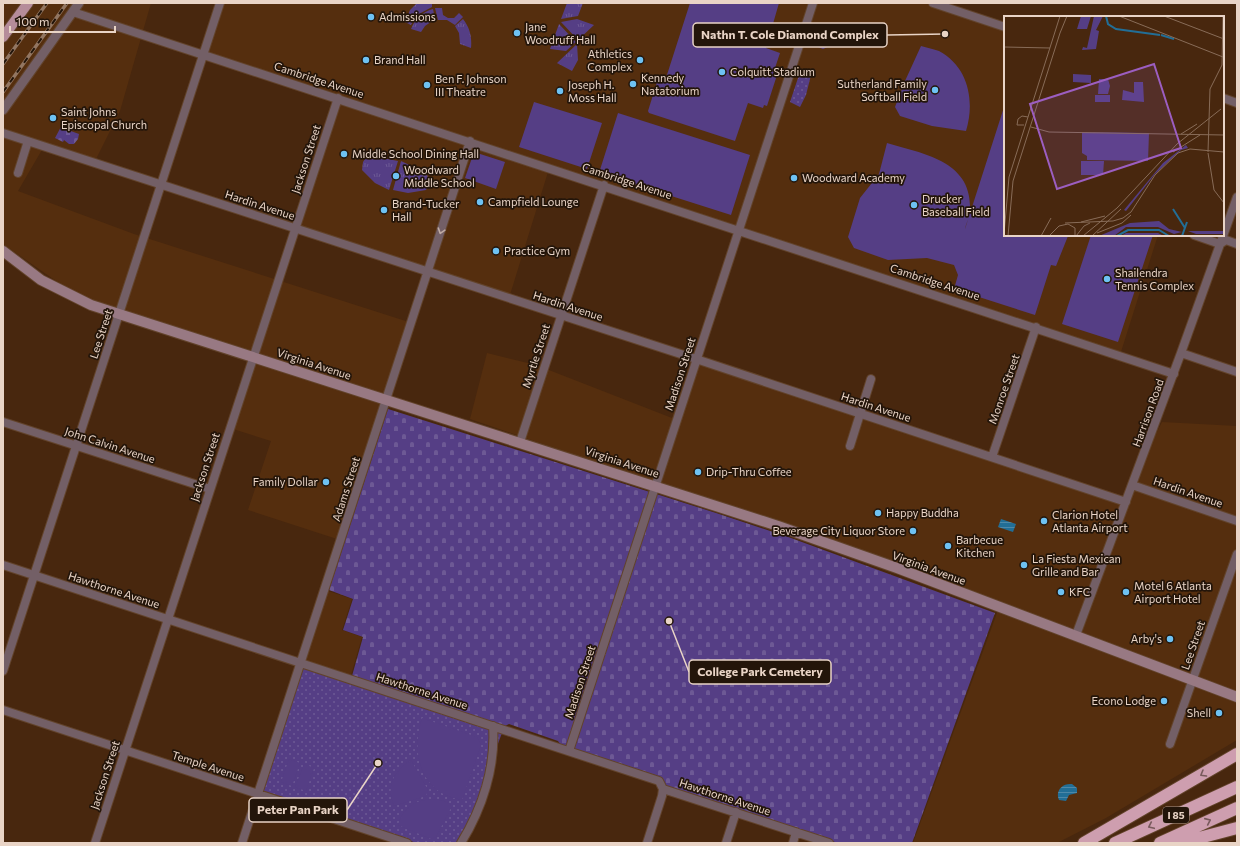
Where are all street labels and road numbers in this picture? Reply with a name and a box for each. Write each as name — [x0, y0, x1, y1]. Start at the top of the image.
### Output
street label: Cambridge Avenue — [273, 59, 366, 100]
street label: Jackson Street — [288, 122, 324, 195]
street label: Cambridge Avenue — [581, 160, 674, 201]
street label: Hardin Avenue — [224, 187, 297, 222]
street label: Cambridge Avenue — [889, 261, 982, 302]
street label: Hardin Avenue — [532, 288, 605, 323]
street label: Lee Street — [86, 307, 115, 360]
street label: Myrtle Street — [519, 322, 552, 390]
street label: Madison Street — [662, 335, 698, 412]
street label: Virginia Avenue — [275, 345, 353, 382]
street label: Monroe Street — [985, 352, 1022, 426]
street label: Harrison Road — [1129, 377, 1166, 449]
street label: Hardin Avenue — [840, 389, 913, 424]
street label: John Calvin Avenue — [63, 424, 157, 466]
street label: Jackson Street — [187, 430, 223, 503]
street label: Virginia Avenue — [583, 443, 661, 480]
street label: Adams Street — [329, 454, 362, 523]
street label: Hardin Avenue — [1152, 474, 1225, 510]
street label: Virginia Avenue — [891, 548, 968, 587]
street label: Hawthorne Avenue — [67, 569, 162, 610]
street label: Lee Street — [1178, 618, 1207, 671]
street label: Madison Street — [562, 643, 598, 720]
street label: Hawthorne Avenue — [375, 670, 470, 711]
street label: Jackson Street — [87, 738, 123, 811]
street label: Temple Avenue — [170, 748, 246, 783]
street label: Hawthorne Avenue — [678, 776, 773, 817]
road number: I 85 — [1163, 807, 1189, 823]

